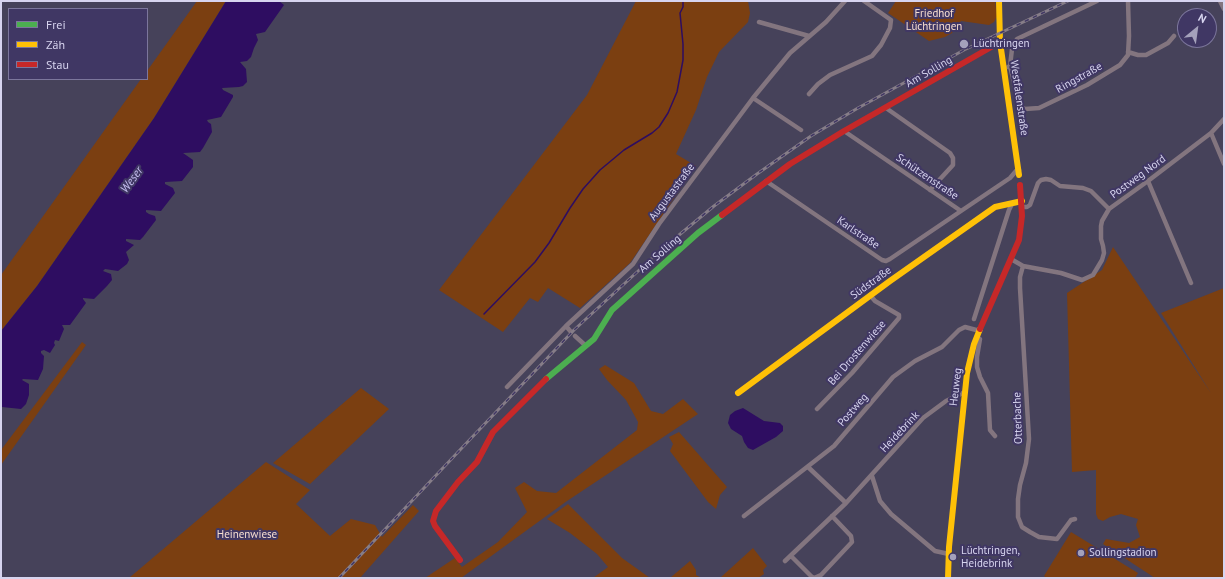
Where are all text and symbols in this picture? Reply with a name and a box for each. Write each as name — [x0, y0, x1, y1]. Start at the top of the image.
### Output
park label: Friedhof Lüchtringen — [906, 7, 962, 33]
legend — [8, 8, 148, 80]
north arrow — [1177, 8, 1217, 48]
text: N — [1196, 10, 1209, 26]
text: Frei — [46, 17, 66, 32]
text: Zäh — [46, 37, 65, 52]
place label: Lüchtringen — [973, 37, 1030, 51]
marker: Lüchtringen — [958, 38, 970, 50]
street label: Am Solling — [903, 53, 955, 91]
text: Stau — [46, 57, 69, 72]
street label: Westfalenstraße — [1007, 59, 1031, 137]
street label: Ringstraße — [1053, 60, 1105, 96]
street label: Schützenstraße — [893, 151, 961, 203]
street label: Postweg Nord — [1108, 152, 1168, 202]
street label: Augustastraße — [646, 161, 698, 223]
water label: Weser — [118, 164, 146, 196]
street label: Karlstraße — [834, 214, 882, 252]
street label: Am Solling — [636, 232, 684, 276]
street label: Südstraße — [848, 264, 894, 302]
street label: Bei Drostenwiese — [825, 318, 889, 388]
street label: Heuweg — [947, 367, 965, 407]
street label: Postweg — [835, 391, 871, 429]
street label: Otterbache — [1010, 392, 1026, 444]
street label: Heidebrink — [878, 409, 922, 455]
park label: Heinenwiese — [217, 528, 277, 542]
place label: Lüchtringen, Heidebrink — [961, 544, 1020, 570]
place label: Sollingstadion — [1089, 546, 1157, 560]
marker: Sollingstadion — [1076, 548, 1086, 558]
marker: Lüchtringen, Heidebrink — [948, 552, 958, 562]

